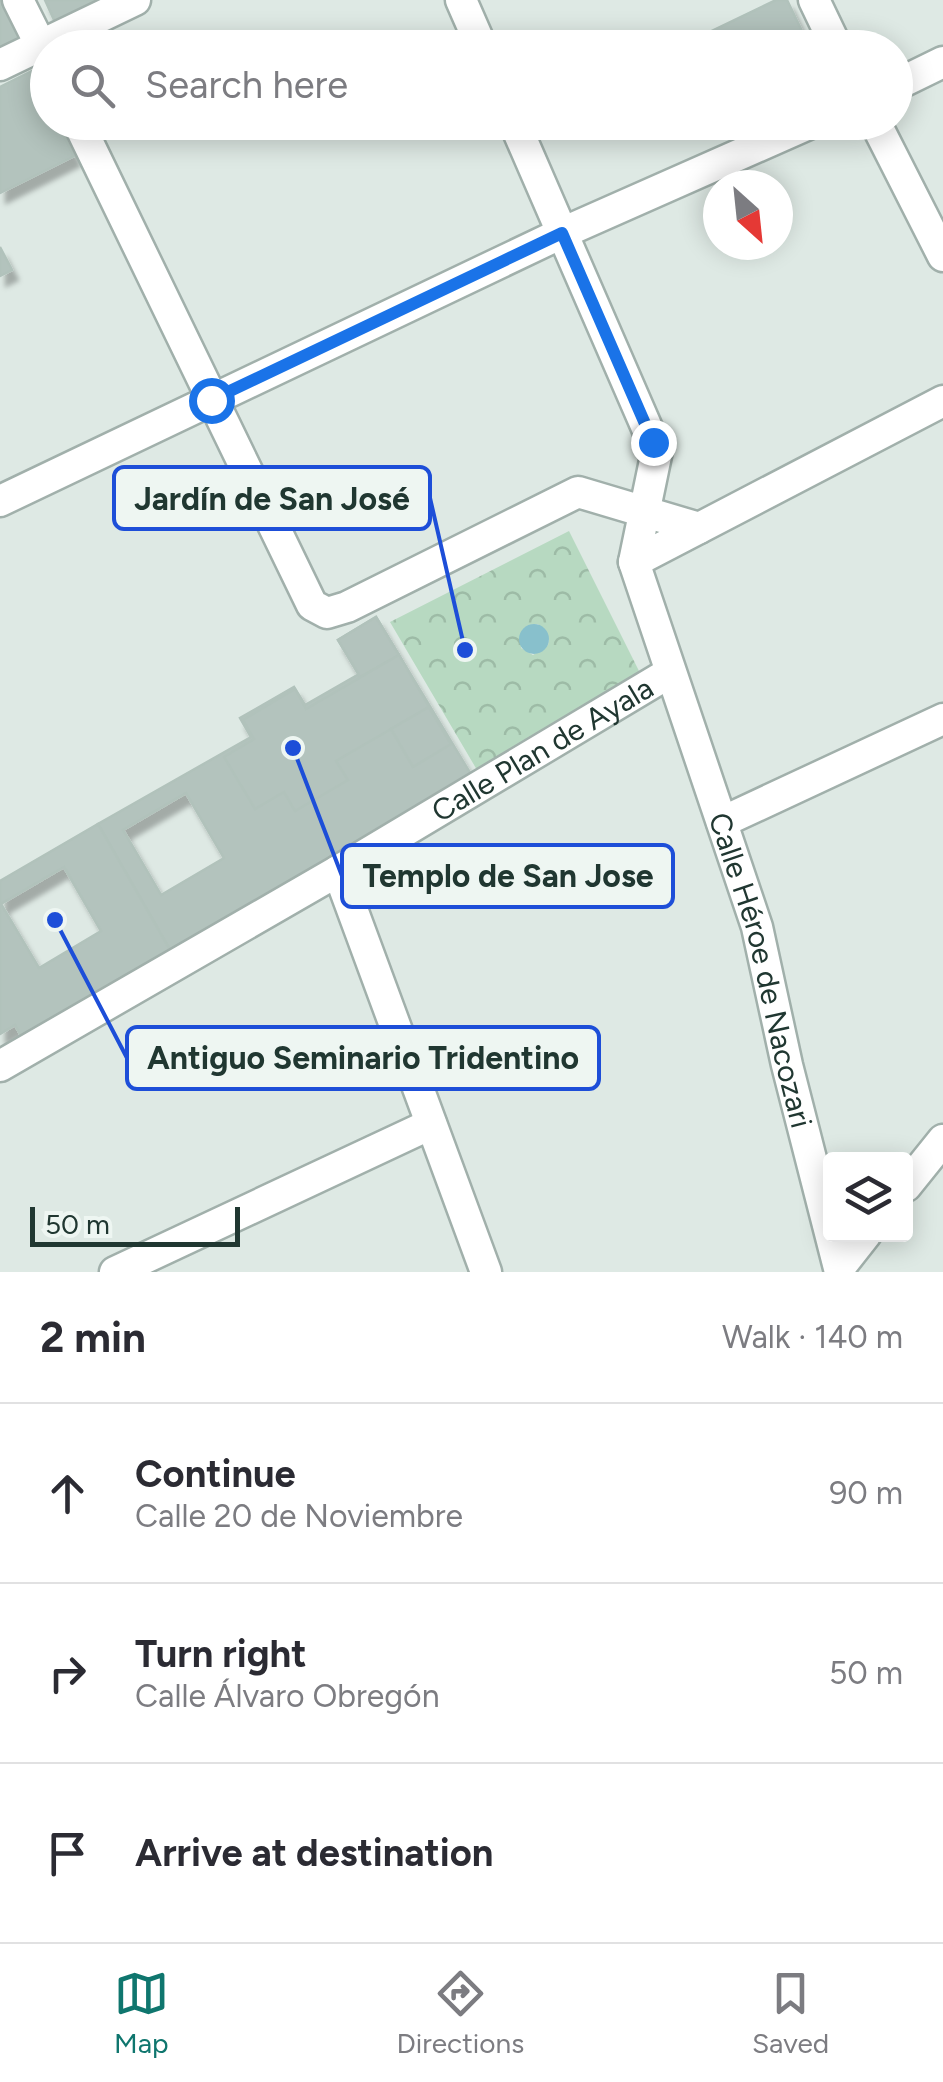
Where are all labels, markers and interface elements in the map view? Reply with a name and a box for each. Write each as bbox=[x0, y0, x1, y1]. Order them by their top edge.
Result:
search box bbox=[30, 30, 913, 140]
icon: search bbox=[65, 58, 120, 113]
text: Search here bbox=[145, 62, 348, 108]
north arrow bbox=[703, 170, 793, 260]
route start bbox=[189, 378, 235, 424]
route end bbox=[631, 420, 677, 466]
callout: Jardín de San José bbox=[114, 467, 430, 529]
text: Jardín de San José bbox=[134, 480, 410, 518]
street label: Calle Plan de Ayala bbox=[425, 669, 659, 829]
street label: Calle Héroe de Nacozari bbox=[701, 808, 821, 1132]
callout: Templo de San Jose bbox=[342, 845, 673, 907]
text: Templo de San Jose bbox=[362, 857, 654, 895]
callout: Antiguo Seminario Tridentino bbox=[127, 1027, 599, 1089]
text: Antiguo Seminario Tridentino bbox=[147, 1039, 579, 1077]
map controls bbox=[823, 1152, 913, 1242]
button: layers bbox=[823, 1152, 913, 1242]
scale bar bbox=[30, 1202, 240, 1246]
text: 50 m bbox=[45, 1207, 110, 1241]
text: 2 min bbox=[40, 1312, 146, 1363]
text: Walk · 140 m bbox=[722, 1318, 903, 1356]
text: Continue bbox=[135, 1451, 296, 1497]
icon: ahead bbox=[40, 1466, 95, 1521]
text: 90 m bbox=[829, 1474, 903, 1512]
text: Calle 20 de Noviembre bbox=[135, 1497, 463, 1535]
text: Turn right bbox=[135, 1631, 307, 1677]
icon: right bbox=[40, 1646, 95, 1701]
text: 50 m bbox=[829, 1654, 903, 1692]
text: Calle Álvaro Obregón bbox=[135, 1677, 440, 1715]
icon: arrive bbox=[40, 1826, 95, 1881]
text: Arrive at destination bbox=[135, 1830, 493, 1876]
tab: Map bbox=[114, 1966, 169, 2060]
tab: Directions bbox=[397, 1966, 524, 2060]
tab: Saved bbox=[752, 1966, 829, 2060]

